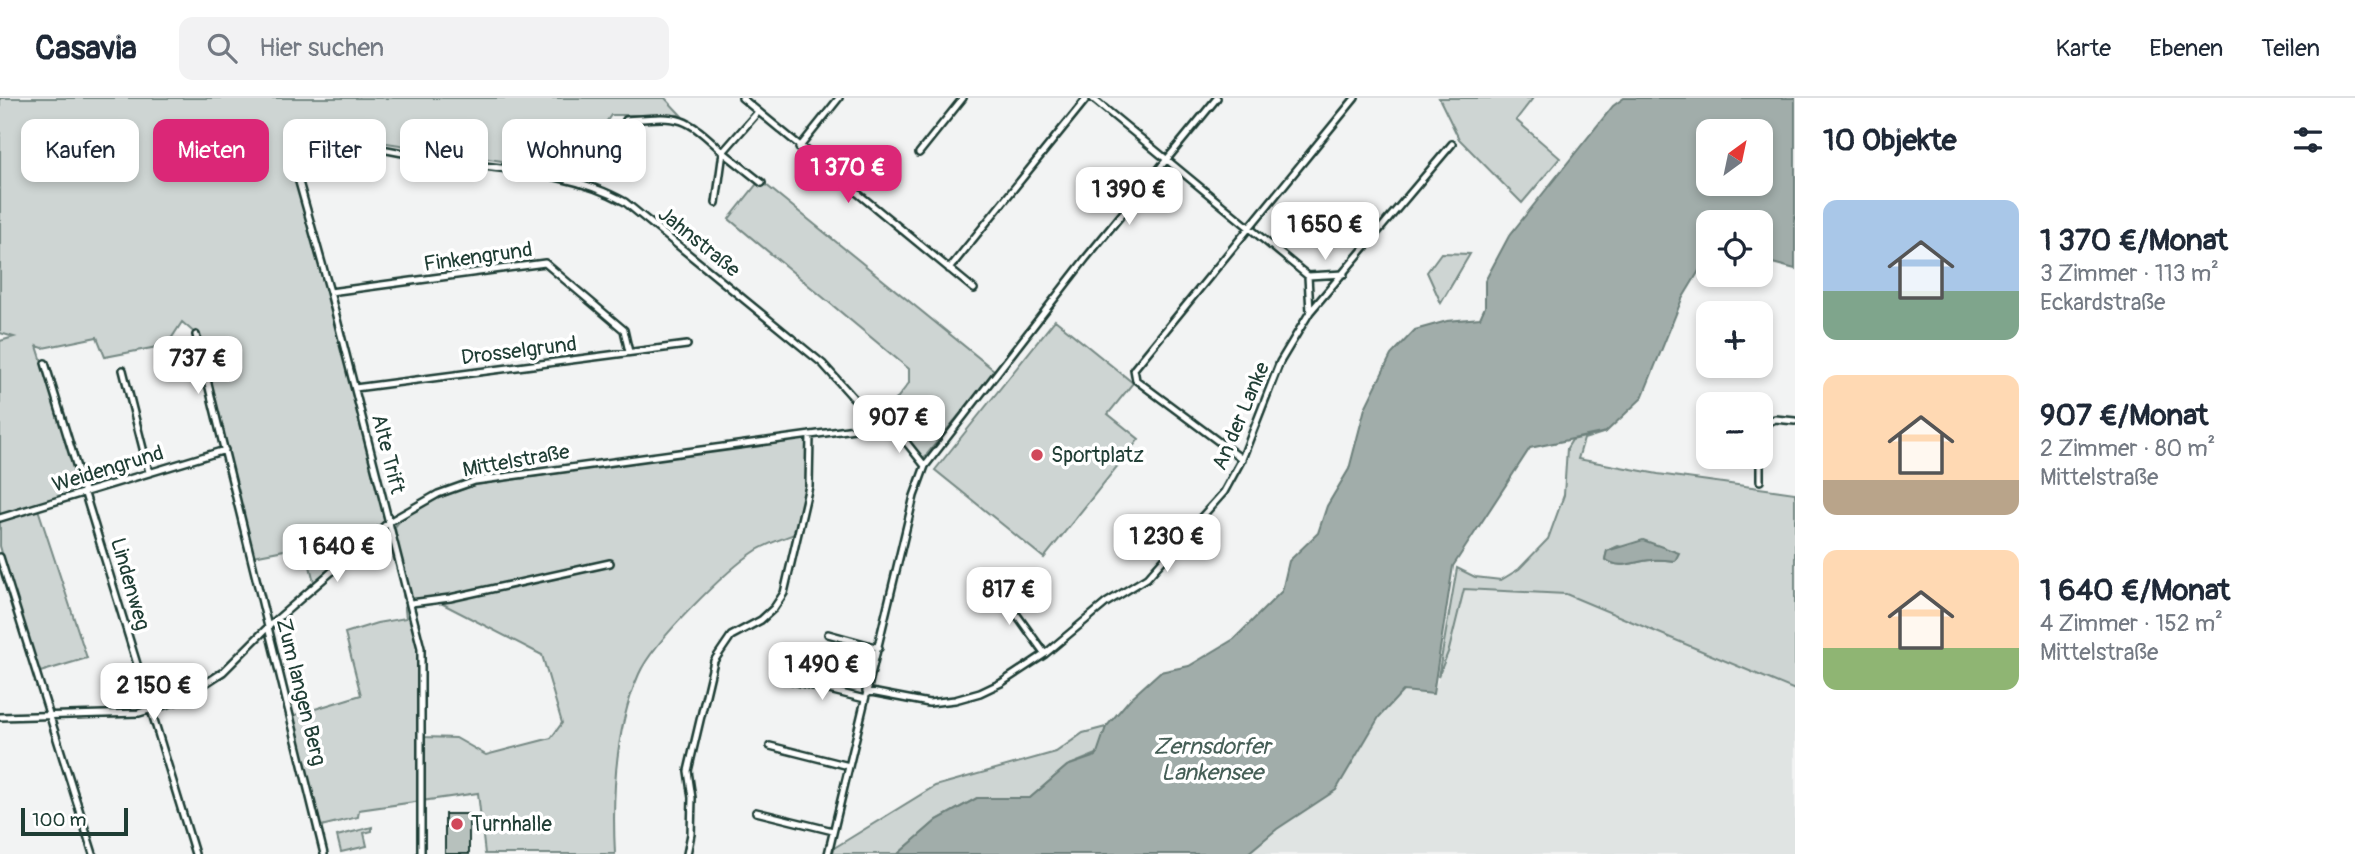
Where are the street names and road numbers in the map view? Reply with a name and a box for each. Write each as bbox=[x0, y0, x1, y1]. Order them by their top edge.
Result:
street label: Jahnstraße bbox=[652, 201, 746, 284]
street label: Finkengrund bbox=[422, 236, 534, 278]
street label: Drosselgrund bbox=[460, 331, 578, 371]
street label: An der Lanke bbox=[1206, 357, 1276, 474]
street label: Alte Trift bbox=[365, 411, 411, 497]
street label: Mittelstraße bbox=[460, 438, 572, 484]
street label: Weidengrund bbox=[49, 439, 167, 499]
street label: Lindenweg bbox=[104, 535, 156, 633]
street label: Zum langen Berg bbox=[270, 616, 332, 768]

